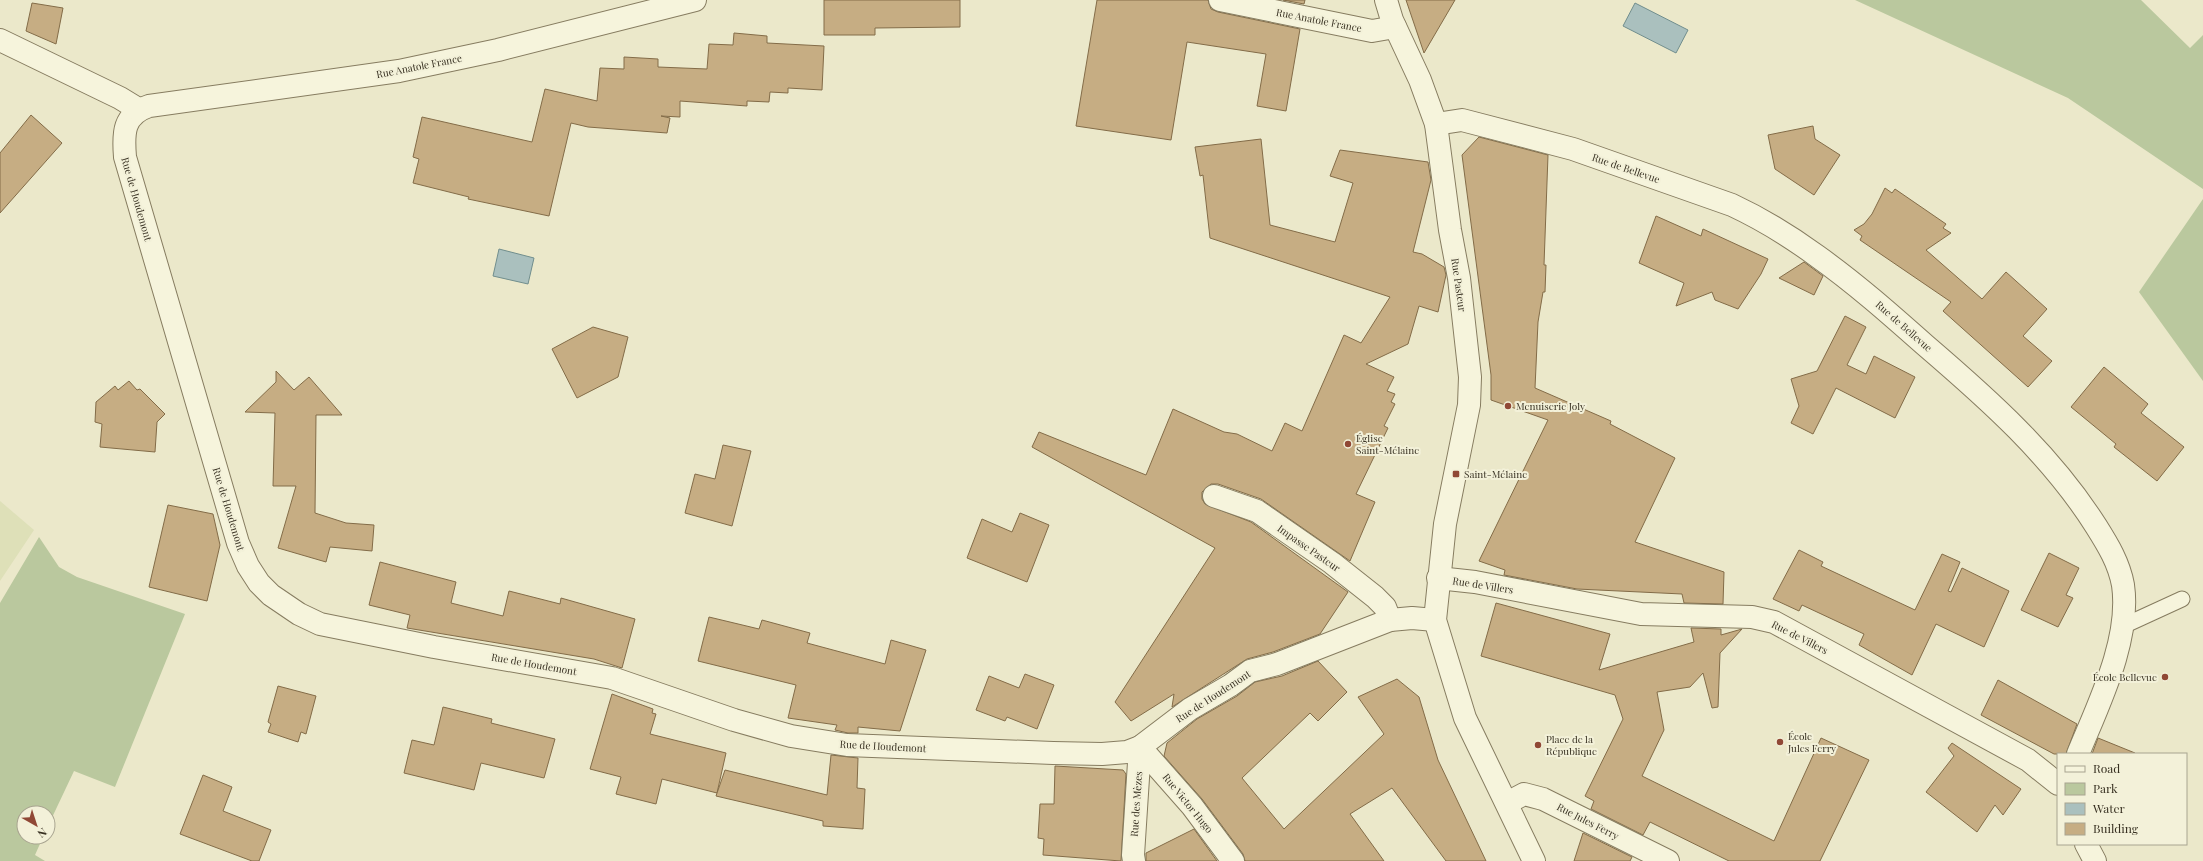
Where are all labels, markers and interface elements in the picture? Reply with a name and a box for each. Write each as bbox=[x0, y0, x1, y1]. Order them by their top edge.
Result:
street label: Rue Anatole France bbox=[1275, 5, 1363, 35]
street label: Rue Anatole France bbox=[375, 51, 463, 81]
street label: Rue de Bellevue bbox=[1590, 150, 1662, 186]
street label: Rue de Houdemont bbox=[118, 155, 156, 243]
street label: Rue Pasteur bbox=[1448, 257, 1470, 313]
street label: Rue de Bellevue bbox=[1873, 297, 1935, 355]
place label: Menuiserie Joly bbox=[1516, 399, 1585, 413]
marker: Menuiserie Joly bbox=[1503, 401, 1513, 411]
place label: Église Saint-Mélaine bbox=[1356, 431, 1419, 457]
marker: Église Saint-Mélaine bbox=[1343, 439, 1353, 449]
street label: Rue de Houdemont bbox=[210, 466, 248, 553]
place label: Saint-Mélaine bbox=[1464, 467, 1527, 481]
marker: Saint-Mélaine bbox=[1451, 469, 1461, 479]
street label: Impasse Pasteur bbox=[1275, 521, 1344, 575]
street label: Rue de Villers bbox=[1452, 573, 1514, 597]
street label: Rue de Villers bbox=[1769, 617, 1831, 657]
street label: Rue de Houdemont bbox=[490, 650, 578, 678]
street label: Rue de Houdemont bbox=[1173, 666, 1254, 725]
place label: École Bellevue bbox=[2093, 670, 2157, 684]
marker: École Bellevue bbox=[2160, 672, 2170, 682]
place label: École Jules Ferry bbox=[1787, 729, 1836, 755]
place label: Place de la République bbox=[1546, 732, 1597, 758]
street label: Rue de Houdemont bbox=[839, 737, 927, 755]
marker: École Jules Ferry bbox=[1775, 737, 1785, 747]
marker: Place de la République bbox=[1533, 740, 1543, 750]
legend bbox=[2057, 753, 2187, 845]
text: Road bbox=[2093, 760, 2120, 776]
street label: Rue Victor Hugo bbox=[1160, 770, 1217, 836]
street label: Rue des Mèzes bbox=[1127, 771, 1145, 837]
text: Park bbox=[2093, 780, 2118, 796]
street label: Rue Jules Ferry bbox=[1555, 799, 1621, 843]
text: Water bbox=[2092, 800, 2126, 816]
north arrow bbox=[16, 805, 56, 845]
text: Building bbox=[2093, 820, 2139, 836]
text: N bbox=[35, 825, 50, 842]

